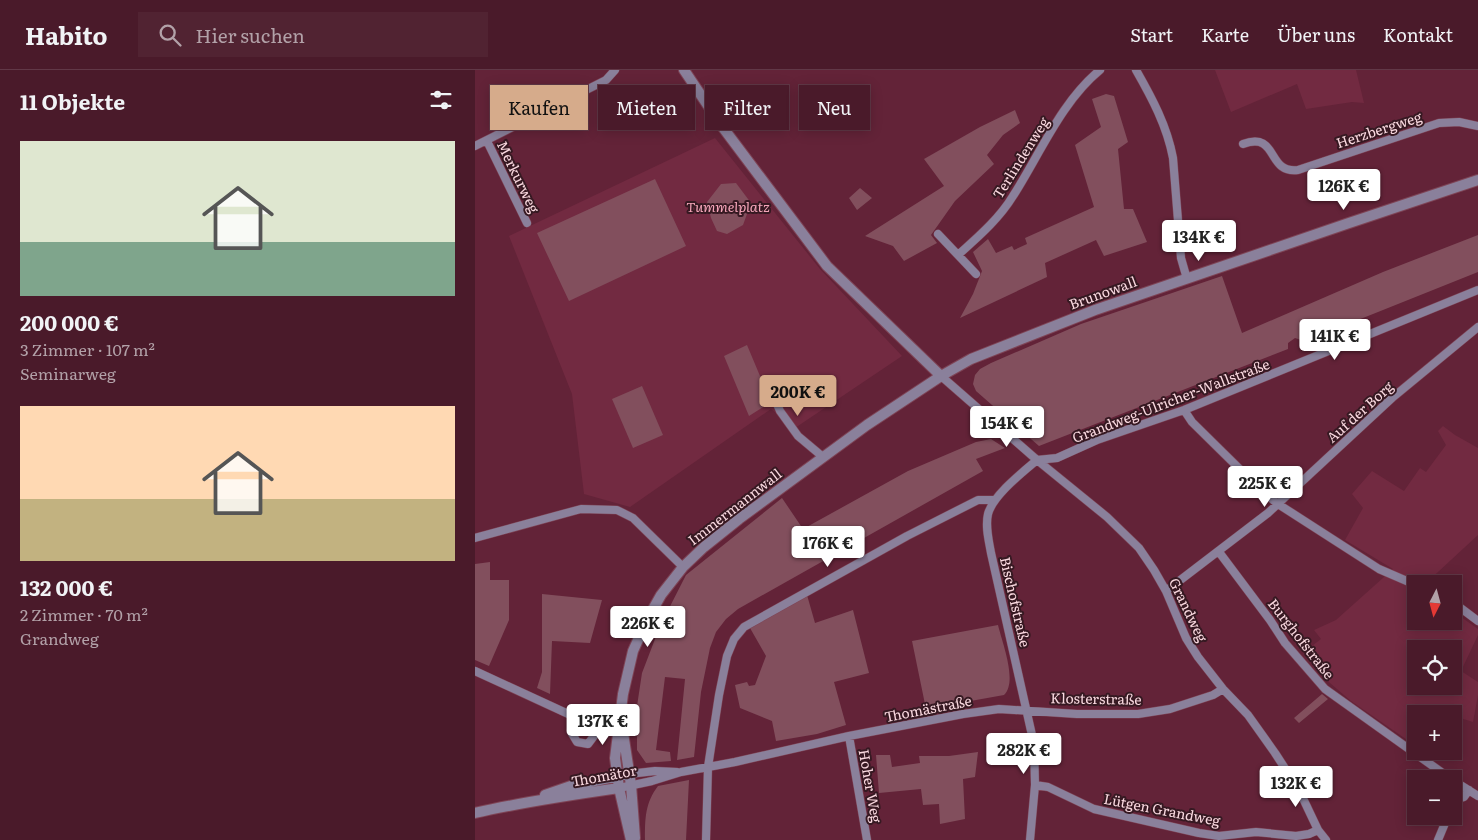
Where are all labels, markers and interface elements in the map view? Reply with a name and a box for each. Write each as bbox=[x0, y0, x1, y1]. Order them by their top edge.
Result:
search box bbox=[138, 12, 488, 57]
text: Habito bbox=[25, 17, 108, 52]
icon: search bbox=[156, 21, 184, 49]
text: Hier suchen bbox=[196, 21, 305, 49]
text: Start bbox=[1130, 21, 1173, 48]
text: Karte bbox=[1201, 21, 1249, 48]
text: Über uns bbox=[1277, 21, 1355, 48]
text: Kontakt bbox=[1383, 21, 1453, 48]
text: 11 Objekte bbox=[20, 85, 125, 116]
chip: Kaufen bbox=[490, 85, 588, 130]
chip: Mieten bbox=[598, 85, 695, 130]
chip: Filter bbox=[705, 85, 789, 130]
chip: Neu bbox=[799, 85, 870, 130]
icon: filters bbox=[427, 86, 455, 114]
street label: Herzbergweg bbox=[1333, 106, 1424, 152]
street label: Terlindenweg bbox=[987, 113, 1053, 202]
street label: Merkurweg bbox=[493, 137, 545, 216]
pin: 126K € bbox=[1303, 168, 1385, 211]
icon: home bbox=[193, 173, 283, 263]
text: 126K € bbox=[1318, 173, 1370, 197]
park label: Tummelplatz bbox=[686, 196, 770, 216]
pin: 134K € bbox=[1158, 220, 1240, 262]
text: 134K € bbox=[1173, 224, 1225, 248]
street label: Brunowall bbox=[1066, 270, 1140, 314]
text: 200 000 € bbox=[20, 306, 119, 337]
pin: 141K € bbox=[1294, 318, 1376, 361]
text: 141K € bbox=[1310, 323, 1360, 347]
text: 3 Zimmer · 107 m² bbox=[20, 337, 155, 361]
street label: Grandweg-Ulricher-Wallstraße bbox=[1069, 353, 1272, 447]
text: Seminarweg bbox=[20, 361, 116, 385]
pin: 200K € bbox=[757, 374, 839, 417]
street label: Auf der Borg bbox=[1322, 376, 1397, 447]
text: 200K € bbox=[770, 379, 826, 403]
pin: 154K € bbox=[966, 406, 1048, 448]
text: 154K € bbox=[981, 410, 1033, 434]
icon: home bbox=[193, 438, 283, 528]
street label: Immermannwall bbox=[683, 463, 786, 549]
pin: 225K € bbox=[1224, 466, 1306, 508]
text: 225K € bbox=[1239, 470, 1291, 494]
pin: 176K € bbox=[787, 526, 869, 568]
text: 176K € bbox=[803, 530, 853, 554]
street label: Bischofstraße bbox=[996, 555, 1036, 649]
text: 132 000 € bbox=[20, 571, 113, 602]
street label: Grandweg bbox=[1165, 574, 1213, 645]
north arrow bbox=[1407, 575, 1463, 630]
map controls bbox=[1407, 575, 1462, 825]
street label: Burghofstraße bbox=[1264, 594, 1340, 683]
text: 2 Zimmer · 70 m² bbox=[20, 602, 148, 626]
pin: 226K € bbox=[607, 606, 689, 648]
text: 226K € bbox=[621, 610, 675, 634]
text: Grandweg bbox=[20, 626, 99, 650]
button: locate bbox=[1407, 640, 1462, 695]
street label: Klosterstraße bbox=[1050, 687, 1142, 709]
street label: Thomästraße bbox=[882, 690, 973, 726]
pin: 137K € bbox=[562, 704, 644, 746]
button: + bbox=[1407, 705, 1462, 760]
text: 137K € bbox=[578, 708, 628, 732]
pin: 282K € bbox=[983, 732, 1065, 775]
text: 282K € bbox=[997, 737, 1051, 761]
street label: Hoher Weg bbox=[855, 747, 887, 824]
street label: Thomätor bbox=[569, 759, 639, 791]
pin: 132K € bbox=[1255, 766, 1337, 808]
text: 132K € bbox=[1271, 770, 1321, 794]
button: − bbox=[1407, 770, 1462, 825]
street label: Lütgen Grandweg bbox=[1102, 788, 1222, 830]

